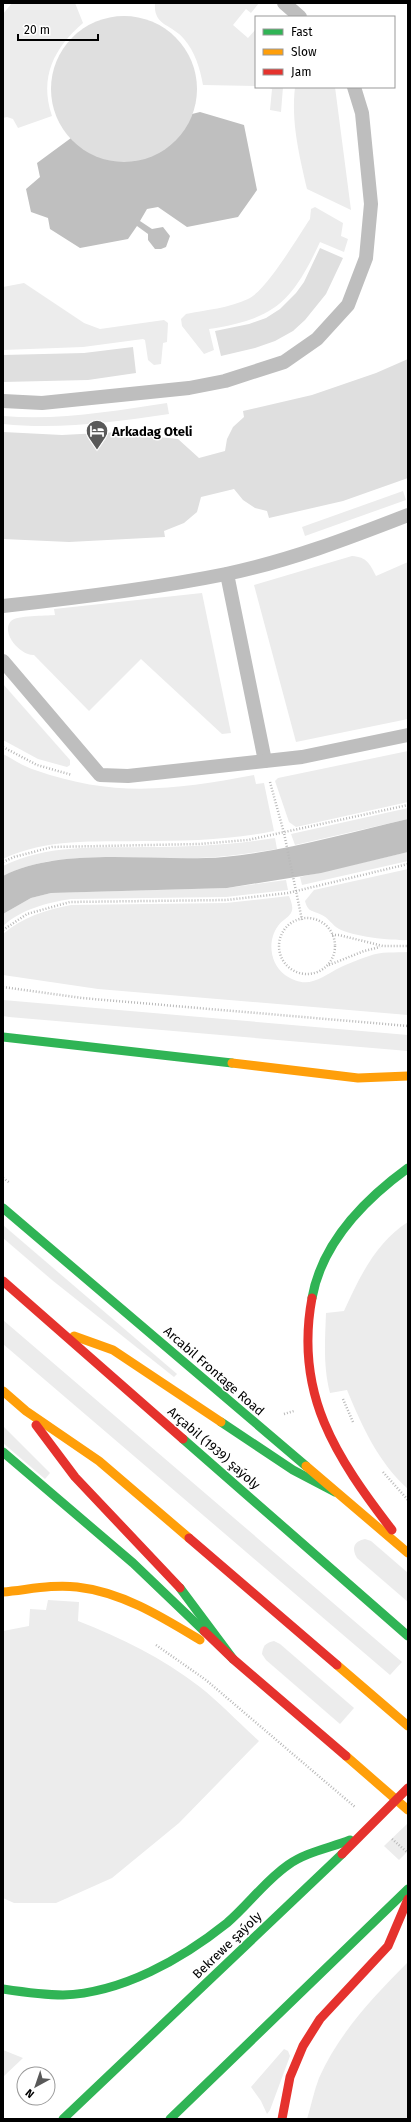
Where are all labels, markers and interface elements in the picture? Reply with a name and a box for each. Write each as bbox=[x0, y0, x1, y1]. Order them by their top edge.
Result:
scale bar bbox=[18, 16, 98, 42]
legend bbox=[255, 16, 395, 88]
text: 20 m bbox=[24, 23, 50, 37]
text: Fast bbox=[291, 25, 313, 39]
text: Slow bbox=[291, 45, 317, 59]
text: Jam bbox=[291, 65, 311, 79]
hotel icon: Arkadag Oteli bbox=[84, 418, 110, 451]
place label: Arkadag Oteli bbox=[111, 424, 193, 439]
street label: Arcabil Frontage Road bbox=[161, 1323, 267, 1419]
street label: Arçabil (1939) şaýoly bbox=[165, 1404, 264, 1493]
street label: Bekrewe şaýoly bbox=[189, 1908, 265, 1982]
north arrow bbox=[16, 2066, 56, 2106]
text: N bbox=[23, 2086, 37, 2101]

